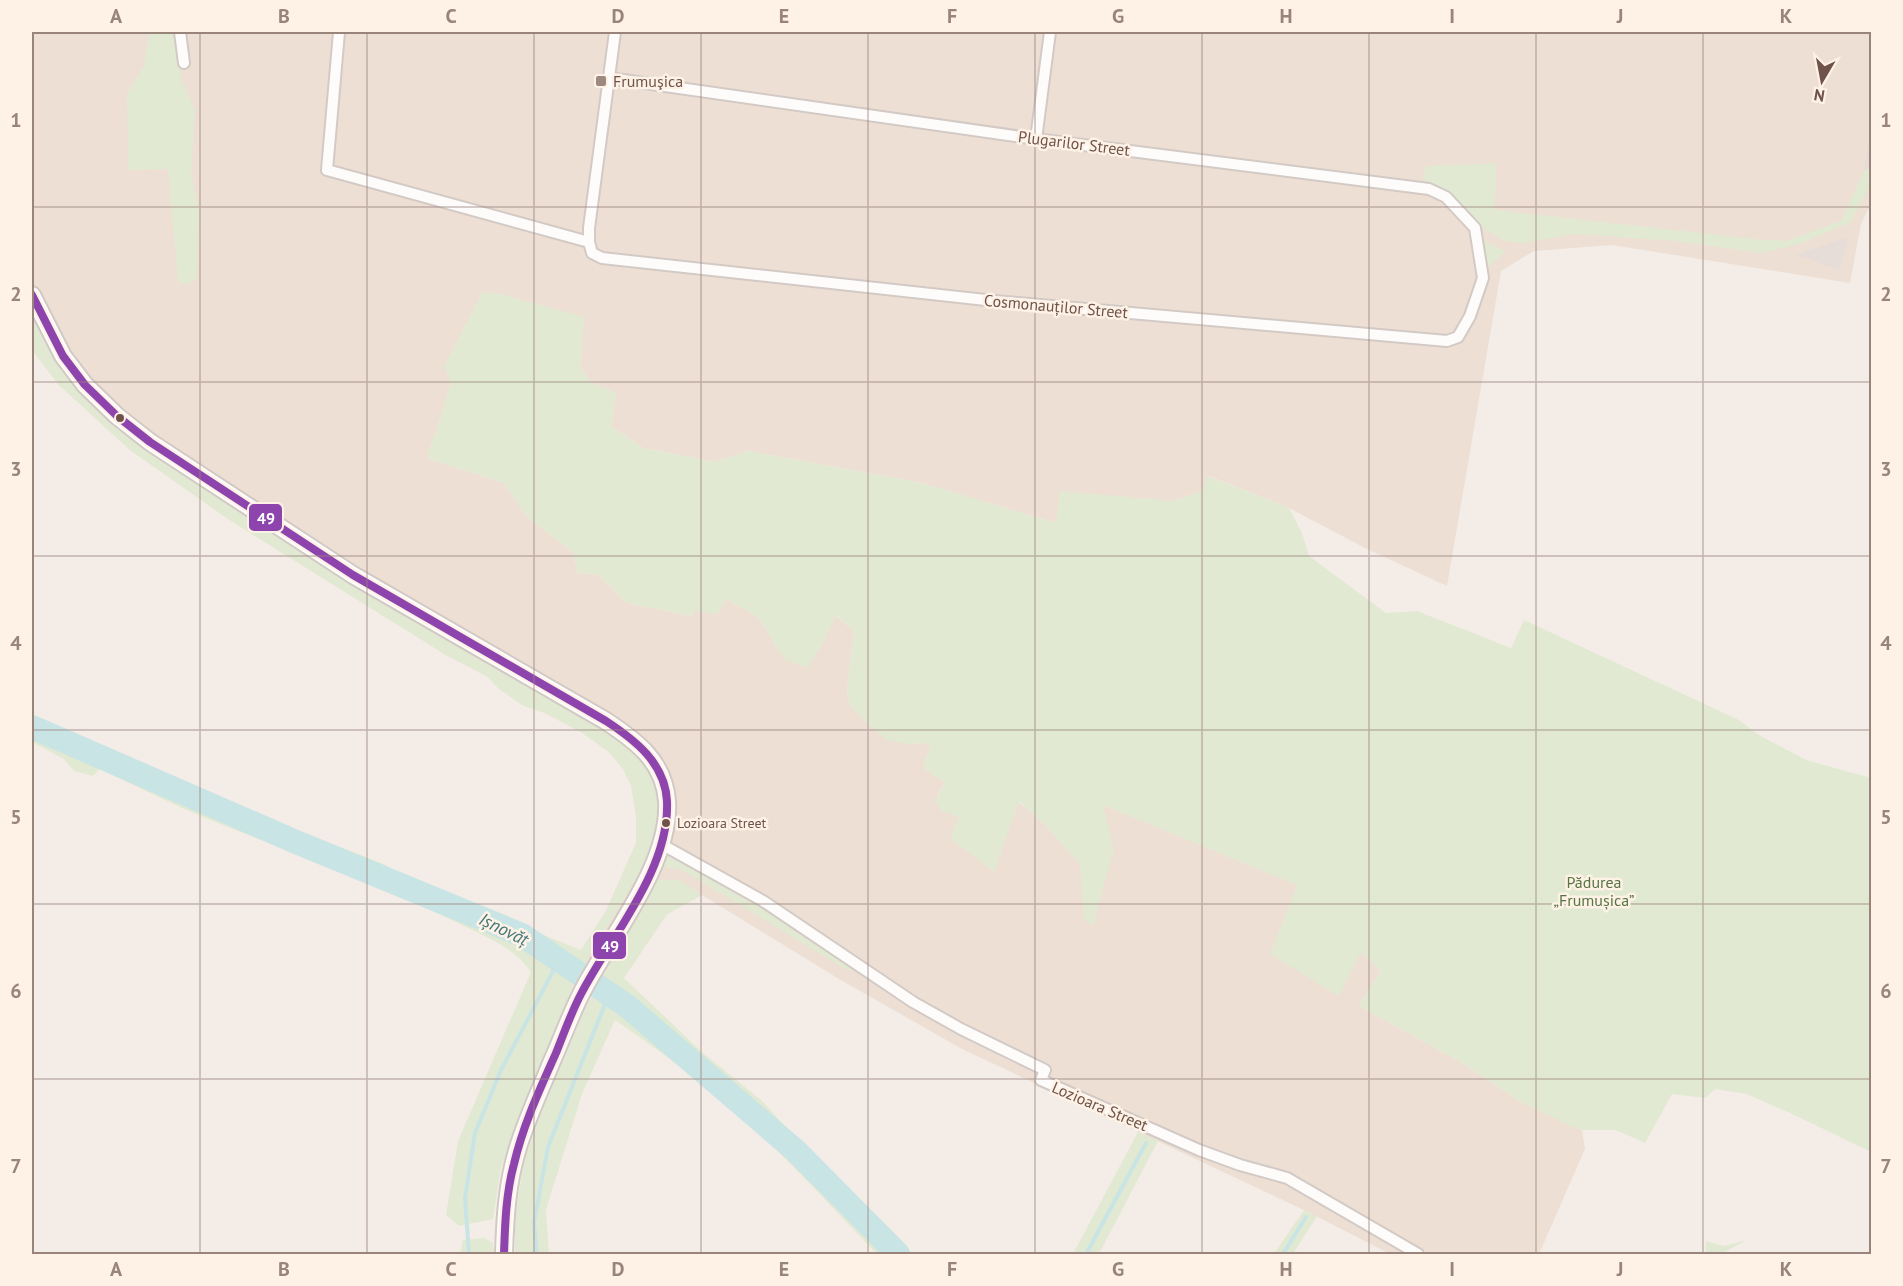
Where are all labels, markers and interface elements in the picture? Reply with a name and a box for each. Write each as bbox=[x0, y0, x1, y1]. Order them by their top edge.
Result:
text: A bbox=[110, 3, 123, 29]
text: B bbox=[278, 3, 290, 29]
text: C bbox=[445, 3, 457, 29]
text: D bbox=[612, 3, 625, 29]
text: E bbox=[779, 3, 789, 29]
text: F bbox=[947, 3, 957, 29]
text: G bbox=[1112, 3, 1124, 29]
text: H bbox=[1279, 3, 1293, 29]
text: I bbox=[1449, 3, 1455, 29]
text: J bbox=[1616, 3, 1623, 29]
text: K bbox=[1780, 3, 1793, 29]
north arrow bbox=[1792, 51, 1852, 111]
place label: Frumuşica bbox=[613, 71, 683, 91]
marker: Frumuşica bbox=[594, 74, 608, 88]
text: N bbox=[1812, 85, 1826, 107]
text: 1 bbox=[10, 107, 22, 133]
text: 1 bbox=[1880, 107, 1892, 133]
street label: Plugarilor Street bbox=[1017, 126, 1132, 160]
text: 2 bbox=[10, 281, 22, 307]
text: 2 bbox=[1880, 281, 1892, 307]
street label: Cosmonauților Street bbox=[983, 290, 1129, 322]
unlabelled marker bbox=[114, 412, 126, 424]
text: 3 bbox=[10, 456, 22, 482]
text: 3 bbox=[1880, 456, 1892, 482]
line badge: 49 bbox=[248, 503, 283, 532]
text: 49 bbox=[257, 508, 275, 528]
text: 4 bbox=[10, 630, 22, 656]
text: 4 bbox=[1880, 630, 1892, 656]
text: 5 bbox=[10, 804, 22, 830]
text: 5 bbox=[1880, 804, 1892, 830]
place label: Lozioara Street bbox=[677, 814, 767, 832]
marker: Lozioara Street bbox=[660, 817, 672, 829]
park label: Pădurea „Frumușica” bbox=[1554, 872, 1634, 910]
water label: Ișnovăț bbox=[475, 907, 534, 951]
line badge: 49 bbox=[592, 931, 627, 960]
text: 49 bbox=[601, 936, 619, 956]
text: 6 bbox=[10, 978, 22, 1004]
text: 6 bbox=[1880, 978, 1892, 1004]
street label: Lozioara Street bbox=[1049, 1077, 1151, 1135]
text: 7 bbox=[10, 1153, 22, 1179]
text: 7 bbox=[1880, 1153, 1892, 1179]
text: A bbox=[110, 1256, 123, 1282]
text: B bbox=[278, 1256, 290, 1282]
text: C bbox=[445, 1256, 457, 1282]
text: D bbox=[612, 1256, 625, 1282]
text: E bbox=[779, 1256, 789, 1282]
text: F bbox=[947, 1256, 957, 1282]
text: G bbox=[1112, 1256, 1124, 1282]
text: H bbox=[1279, 1256, 1293, 1282]
text: I bbox=[1449, 1256, 1455, 1282]
text: J bbox=[1616, 1256, 1623, 1282]
text: K bbox=[1780, 1256, 1793, 1282]

